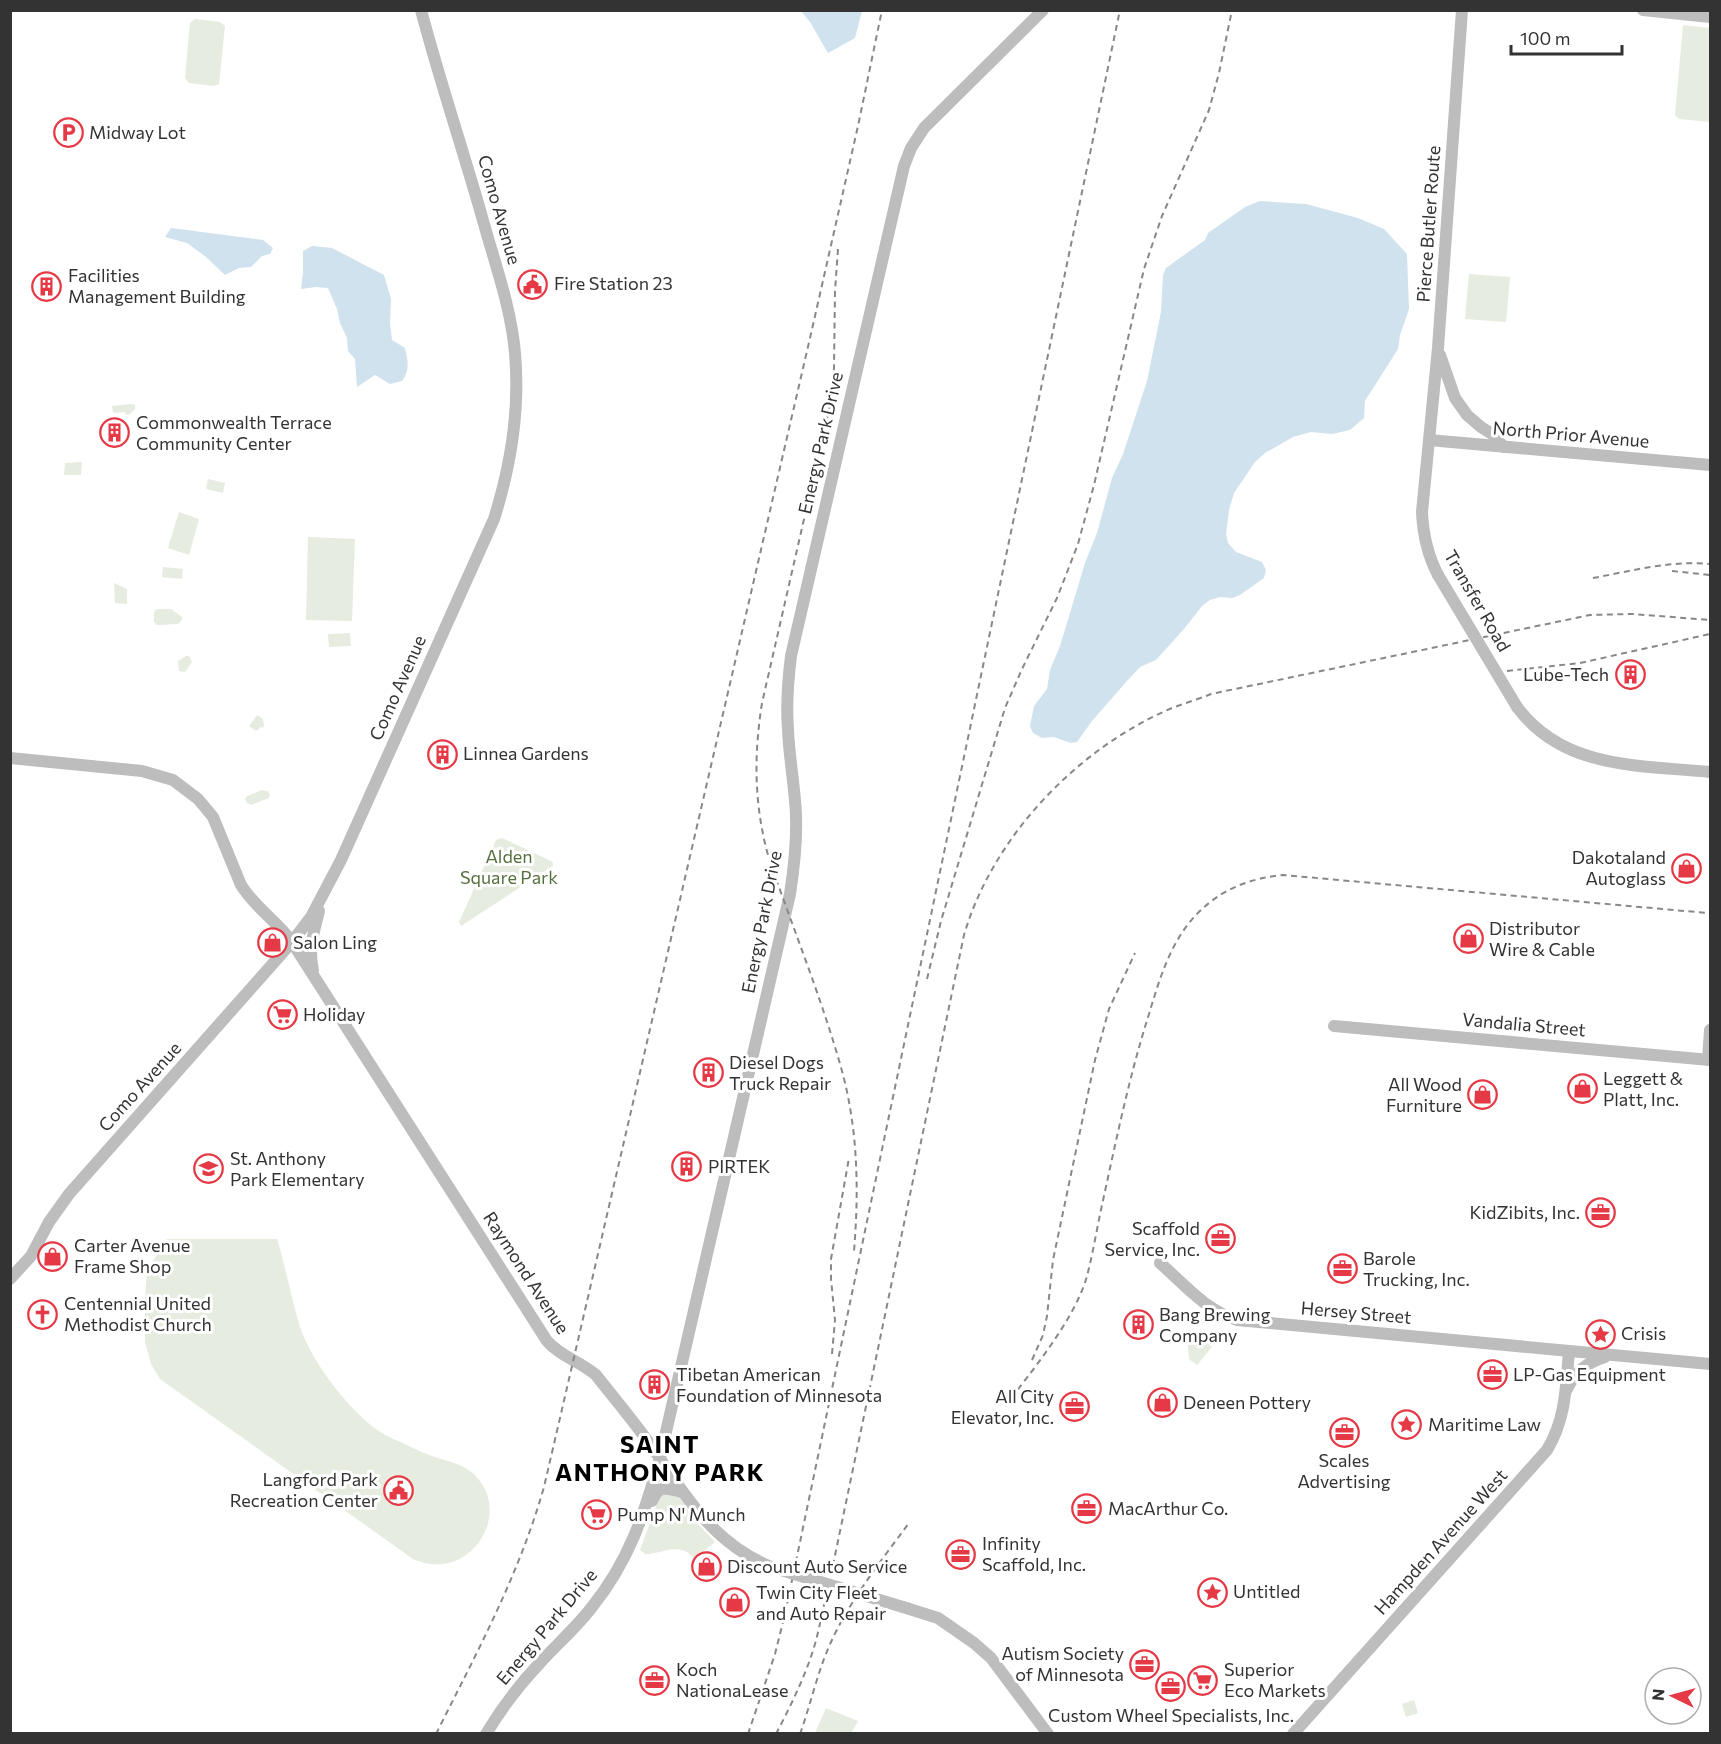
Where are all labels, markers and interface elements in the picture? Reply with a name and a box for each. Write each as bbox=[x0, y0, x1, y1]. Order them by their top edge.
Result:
scale bar bbox=[1511, 18, 1622, 56]
text: 100 m bbox=[1520, 27, 1570, 49]
parking icon: Midway Lot bbox=[52, 117, 84, 149]
place label: Midway Lot bbox=[89, 121, 186, 143]
street label: Pierce Butler Route bbox=[1412, 145, 1444, 303]
street label: Como Avenue bbox=[474, 152, 526, 267]
place label: Facilities Management Building bbox=[68, 264, 246, 307]
public building icon: Fire Station 23 bbox=[517, 268, 549, 300]
building icon: Facilities Management Building bbox=[31, 270, 63, 302]
place label: Fire Station 23 bbox=[554, 272, 673, 294]
street label: Energy Park Drive bbox=[793, 370, 847, 516]
place label: Commonwealth Terrace Community Center bbox=[136, 411, 332, 454]
street label: North Prior Avenue bbox=[1492, 416, 1650, 452]
building icon: Commonwealth Terrace Community Center bbox=[99, 417, 131, 449]
street label: Transfer Road bbox=[1440, 546, 1516, 655]
street label: Como Avenue bbox=[364, 632, 430, 744]
building icon: Lube-Tech bbox=[1614, 659, 1646, 691]
place label: Lube-Tech bbox=[1523, 663, 1609, 685]
building icon: Linnea Gardens bbox=[426, 738, 458, 770]
place label: Linnea Gardens bbox=[463, 742, 589, 764]
park label: Alden Square Park bbox=[460, 845, 558, 888]
place label: Dakotaland Autoglass bbox=[1572, 846, 1666, 889]
street label: Energy Park Drive bbox=[736, 849, 786, 995]
shop icon: Dakotaland Autoglass bbox=[1671, 852, 1703, 884]
place label: Distributor Wire & Cable bbox=[1489, 917, 1595, 960]
shop icon: Distributor Wire & Cable bbox=[1452, 923, 1484, 955]
shop icon: Salon Ling bbox=[256, 927, 288, 959]
place label: Salon Ling bbox=[293, 931, 377, 953]
supermarket icon: Holiday bbox=[266, 999, 298, 1031]
place label: Holiday bbox=[303, 1003, 365, 1025]
street label: Vandalia Street bbox=[1461, 1008, 1587, 1040]
street label: Como Avenue bbox=[93, 1037, 185, 1136]
place label: Diesel Dogs Truck Repair bbox=[729, 1051, 831, 1094]
building icon: Diesel Dogs Truck Repair bbox=[692, 1057, 724, 1089]
place label: Leggett & Platt, Inc. bbox=[1603, 1067, 1683, 1110]
place label: All Wood Furniture bbox=[1386, 1073, 1462, 1116]
shop icon: Leggett & Platt, Inc. bbox=[1566, 1073, 1598, 1105]
shop icon: All Wood Furniture bbox=[1467, 1079, 1499, 1111]
place label: St. Anthony Park Elementary bbox=[230, 1147, 365, 1190]
building icon: PIRTEK bbox=[671, 1151, 703, 1183]
school or university icon: St. Anthony Park Elementary bbox=[193, 1153, 225, 1185]
place label: PIRTEK bbox=[708, 1155, 770, 1177]
office icon: KidZibits, Inc. bbox=[1585, 1197, 1617, 1229]
place label: KidZibits, Inc. bbox=[1469, 1201, 1580, 1223]
street label: Raymond Avenue bbox=[479, 1207, 575, 1338]
place label: Scaffold Service, Inc. bbox=[1105, 1217, 1200, 1260]
office icon: Scaffold Service, Inc. bbox=[1205, 1223, 1237, 1255]
place label: Carter Avenue Frame Shop bbox=[74, 1234, 190, 1277]
shop icon: Carter Avenue Frame Shop bbox=[37, 1240, 69, 1272]
place label: Barole Trucking, Inc. bbox=[1363, 1247, 1470, 1290]
office icon: Barole Trucking, Inc. bbox=[1326, 1253, 1358, 1285]
place label: Centennial United Methodist Church bbox=[64, 1292, 212, 1335]
street label: Hersey Street bbox=[1300, 1296, 1412, 1328]
church icon: Centennial United Methodist Church bbox=[27, 1298, 59, 1330]
place label: Bang Brewing Company bbox=[1159, 1303, 1271, 1346]
building icon: Bang Brewing Company bbox=[1122, 1309, 1154, 1341]
place icon: Crisis bbox=[1584, 1318, 1616, 1350]
place label: Crisis bbox=[1621, 1322, 1666, 1344]
office icon: LP-Gas Equipment bbox=[1476, 1359, 1508, 1391]
place label: Tibetan American Foundation of Minnesota bbox=[676, 1363, 882, 1406]
place label: LP-Gas Equipment bbox=[1513, 1363, 1666, 1385]
building icon: Tibetan American Foundation of Minnesota bbox=[639, 1369, 671, 1401]
place label: All City Elevator, Inc. bbox=[951, 1385, 1054, 1428]
shop icon: Deneen Pottery bbox=[1146, 1387, 1178, 1419]
office icon: All City Elevator, Inc. bbox=[1059, 1391, 1091, 1423]
place label: Deneen Pottery bbox=[1183, 1391, 1311, 1413]
place icon: Maritime Law bbox=[1391, 1409, 1423, 1441]
place label: Maritime Law bbox=[1428, 1413, 1541, 1435]
office icon: Scales Advertising bbox=[1328, 1416, 1360, 1448]
district label: SAINT ANTHONY PARK bbox=[555, 1429, 765, 1486]
place label: Scales Advertising bbox=[1298, 1449, 1391, 1492]
street label: Hampden Avenue West bbox=[1369, 1464, 1511, 1619]
place label: Langford Park Recreation Center bbox=[230, 1468, 378, 1511]
public building icon: Langford Park Recreation Center bbox=[383, 1474, 415, 1506]
office icon: MacArthur Co. bbox=[1071, 1493, 1103, 1525]
place label: MacArthur Co. bbox=[1108, 1497, 1228, 1519]
supermarket icon: Pump N' Munch bbox=[580, 1499, 612, 1531]
place label: Pump N' Munch bbox=[617, 1503, 746, 1525]
place label: Infinity Scaffold, Inc. bbox=[982, 1532, 1086, 1575]
office icon: Infinity Scaffold, Inc. bbox=[945, 1538, 977, 1570]
shop icon: Discount Auto Service bbox=[690, 1551, 722, 1583]
place label: Discount Auto Service bbox=[727, 1555, 907, 1577]
street label: Energy Park Drive bbox=[491, 1564, 601, 1689]
place icon: Untitled bbox=[1196, 1576, 1228, 1608]
place label: Untitled bbox=[1233, 1580, 1300, 1602]
place label: Twin City Fleet and Auto Repair bbox=[756, 1581, 886, 1624]
shop icon: Twin City Fleet and Auto Repair bbox=[719, 1587, 751, 1619]
place label: Autism Society of Minnesota bbox=[1001, 1642, 1124, 1685]
office icon: Autism Society of Minnesota bbox=[1129, 1648, 1161, 1680]
place label: Koch NationaLease bbox=[676, 1658, 788, 1701]
place label: Superior Eco Markets bbox=[1224, 1658, 1326, 1701]
office icon: Koch NationaLease bbox=[639, 1664, 671, 1696]
supermarket icon: Superior Eco Markets bbox=[1187, 1664, 1219, 1696]
north arrow bbox=[1643, 1666, 1703, 1726]
office icon: Custom Wheel Specialists, Inc. bbox=[1155, 1671, 1187, 1703]
text: N bbox=[1648, 1688, 1668, 1701]
place label: Custom Wheel Specialists, Inc. bbox=[1048, 1704, 1294, 1726]

